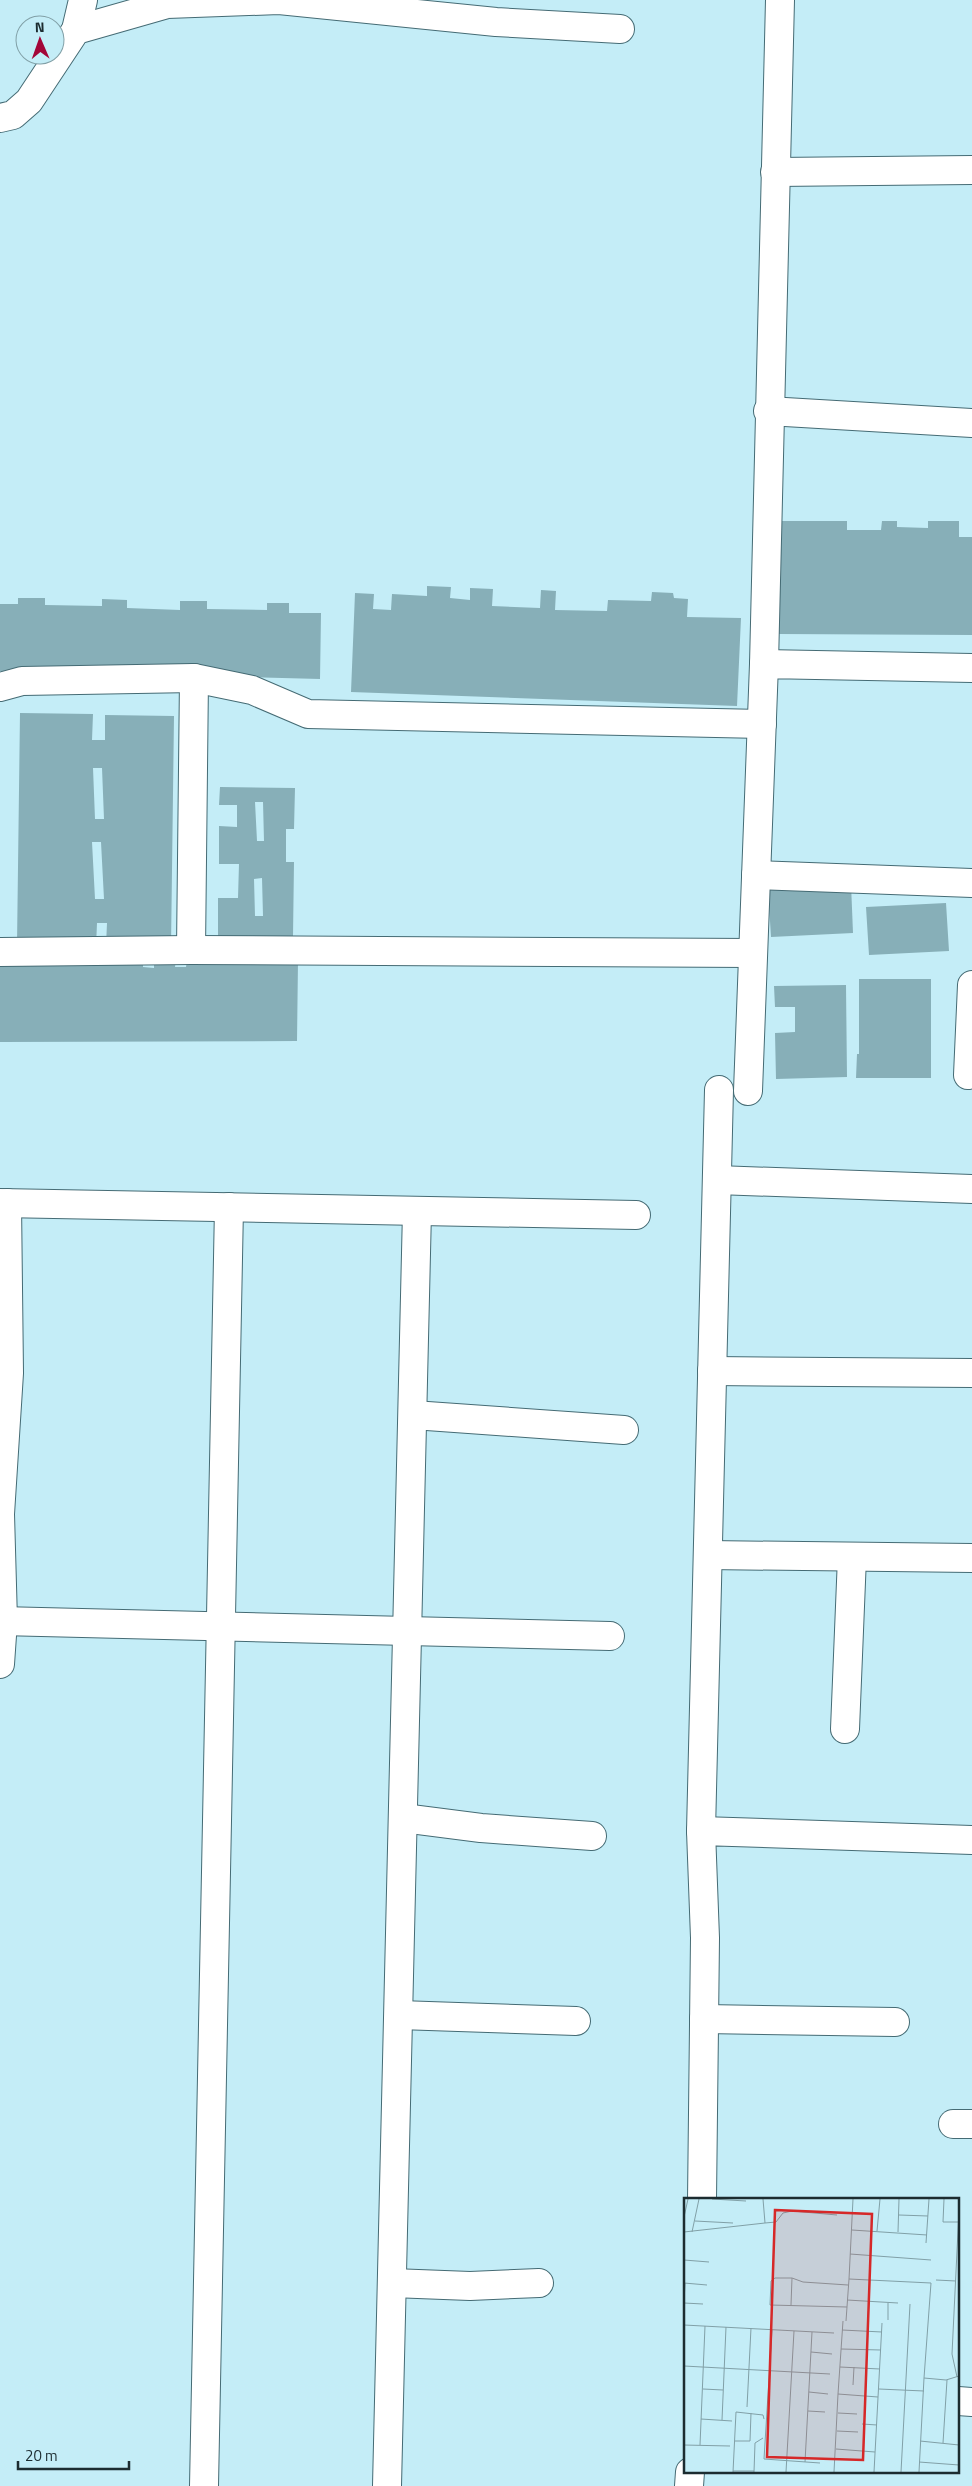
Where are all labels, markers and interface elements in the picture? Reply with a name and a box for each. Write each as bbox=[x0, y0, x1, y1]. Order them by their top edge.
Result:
north arrow bbox=[15, 15, 65, 65]
text: N bbox=[34, 16, 45, 37]
inset map bbox=[684, 2198, 960, 2474]
scale bar bbox=[18, 2438, 129, 2470]
text: 20 m bbox=[25, 2444, 58, 2467]

